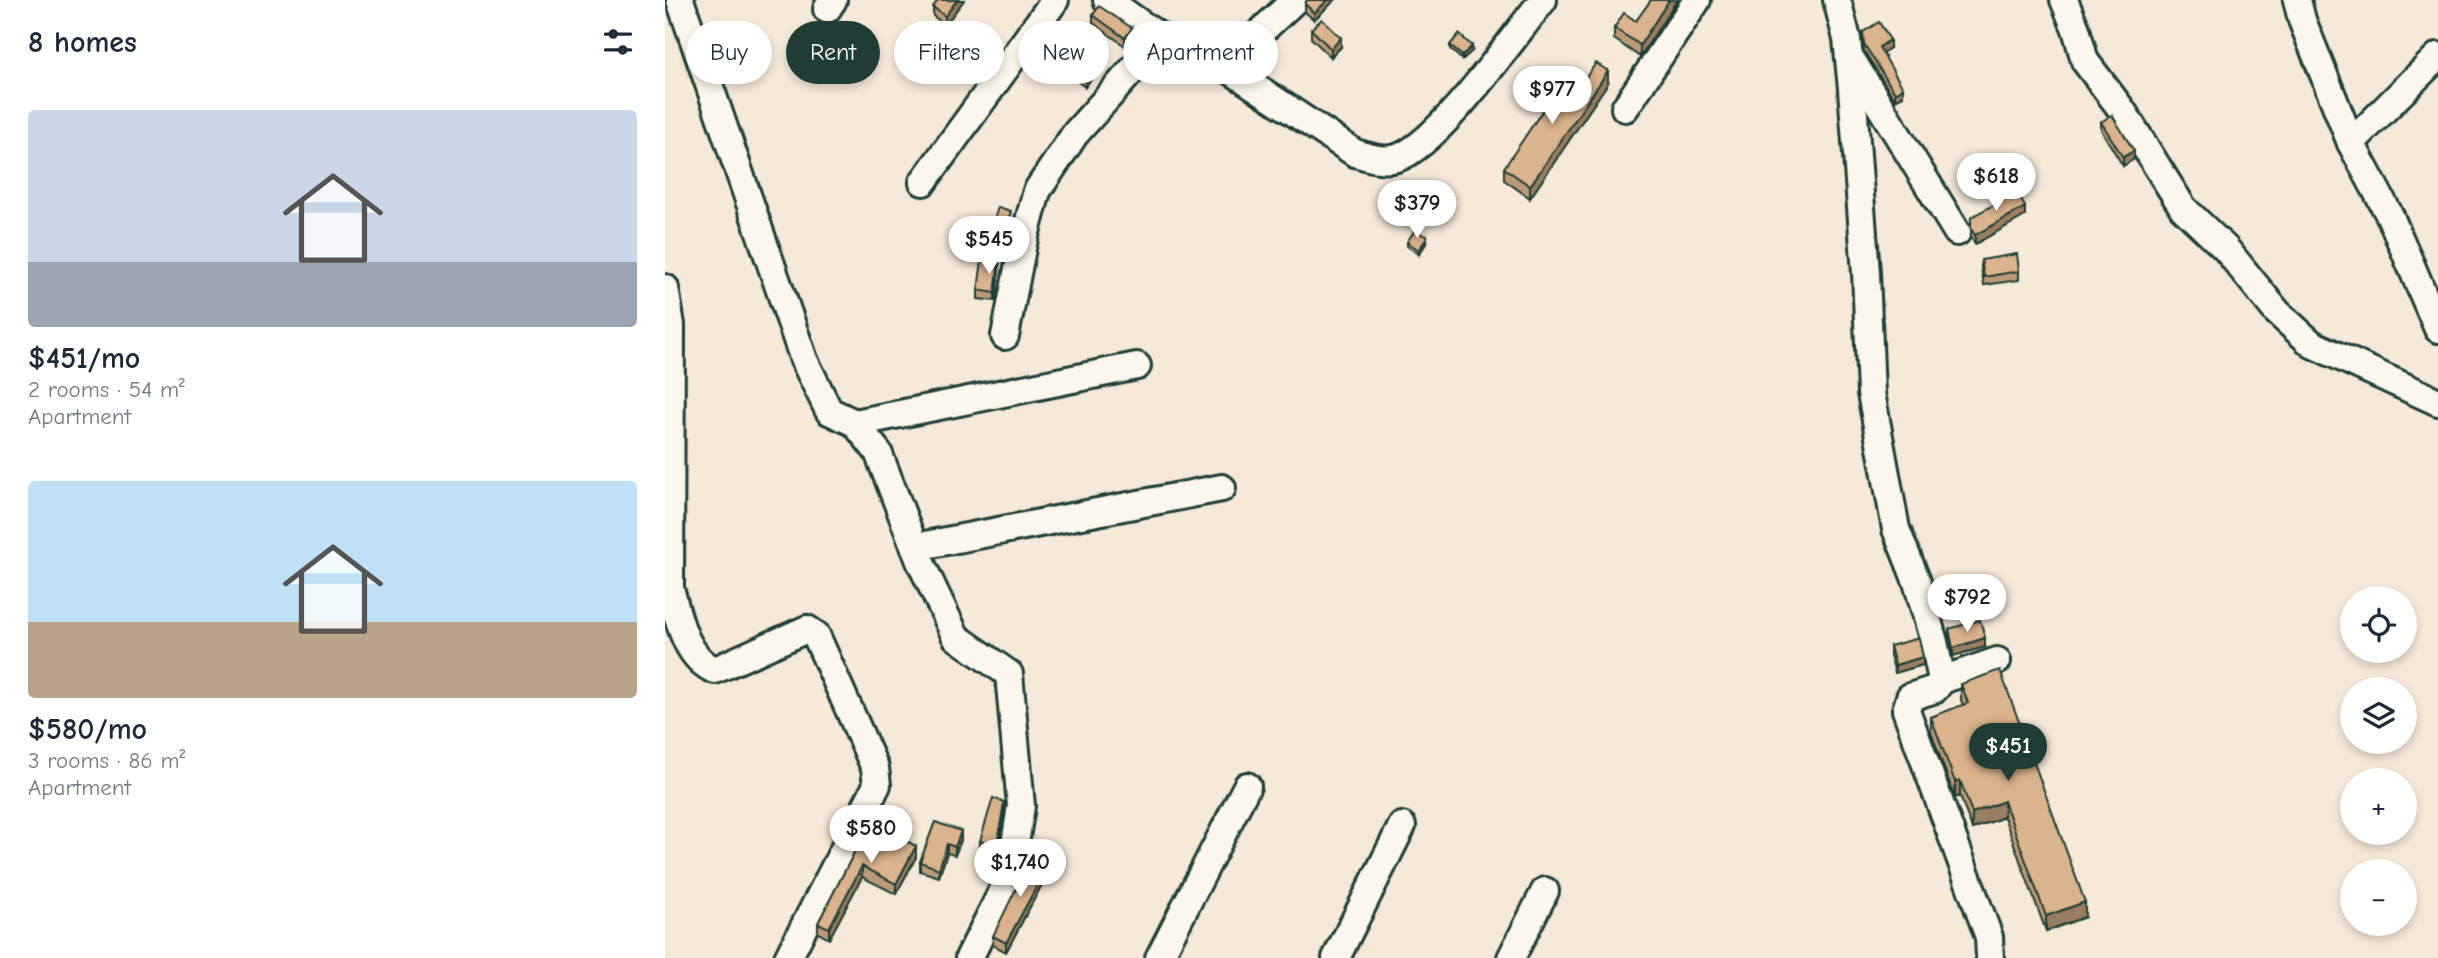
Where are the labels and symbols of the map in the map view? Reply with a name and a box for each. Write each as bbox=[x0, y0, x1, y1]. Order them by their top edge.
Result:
pin: $977 bbox=[1511, 66, 1593, 126]
pin: $618 bbox=[1955, 154, 2037, 213]
pin: $379 bbox=[1376, 180, 1458, 240]
pin: $545 bbox=[948, 216, 1030, 276]
pin: $792 bbox=[1926, 574, 2008, 634]
pin: $451 bbox=[1967, 724, 2049, 783]
pin: $580 bbox=[830, 806, 912, 865]
pin: $1,740 bbox=[963, 839, 1077, 899]

